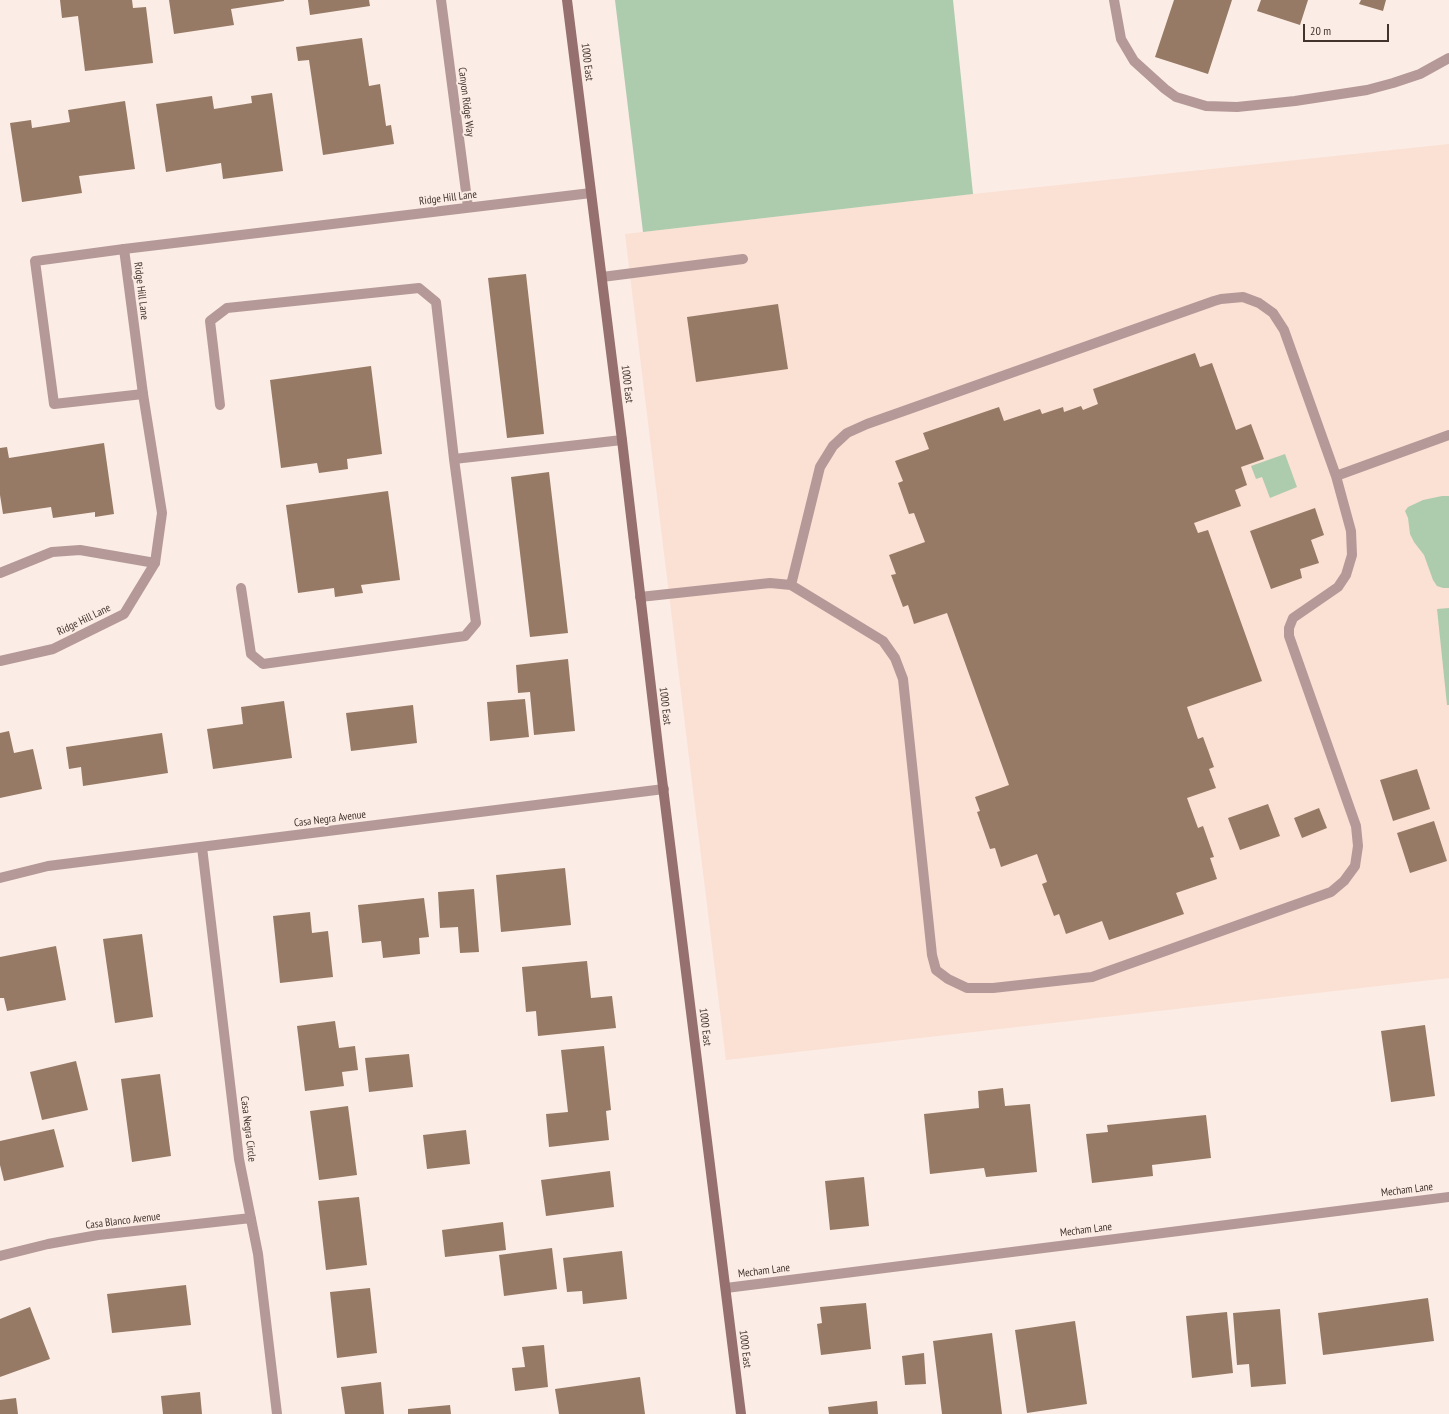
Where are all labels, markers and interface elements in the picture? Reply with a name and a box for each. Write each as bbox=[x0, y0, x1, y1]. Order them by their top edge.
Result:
scale bar bbox=[1305, 16, 1391, 42]
text: 20 m bbox=[1310, 23, 1331, 38]
street label: 1000 East bbox=[578, 42, 596, 82]
street label: Canyon Ridge Way bbox=[455, 67, 477, 137]
street label: Ridge Hill Lane bbox=[418, 188, 478, 208]
street label: Ridge Hill Lane bbox=[131, 261, 151, 321]
street label: 1000 East bbox=[618, 364, 636, 404]
street label: Ridge Hill Lane bbox=[55, 601, 113, 639]
street label: 1000 East bbox=[656, 686, 674, 726]
street label: Casa Negra Avenue bbox=[293, 808, 367, 830]
street label: 1000 East bbox=[696, 1007, 714, 1047]
street label: Casa Negra Circle bbox=[237, 1095, 259, 1163]
street label: Mecham Lane bbox=[1380, 1180, 1434, 1200]
street label: Casa Blanco Avenue bbox=[85, 1210, 161, 1232]
street label: Mecham Lane bbox=[1059, 1220, 1113, 1240]
street label: Mecham Lane bbox=[737, 1261, 791, 1281]
street label: 1000 East bbox=[736, 1329, 754, 1369]

